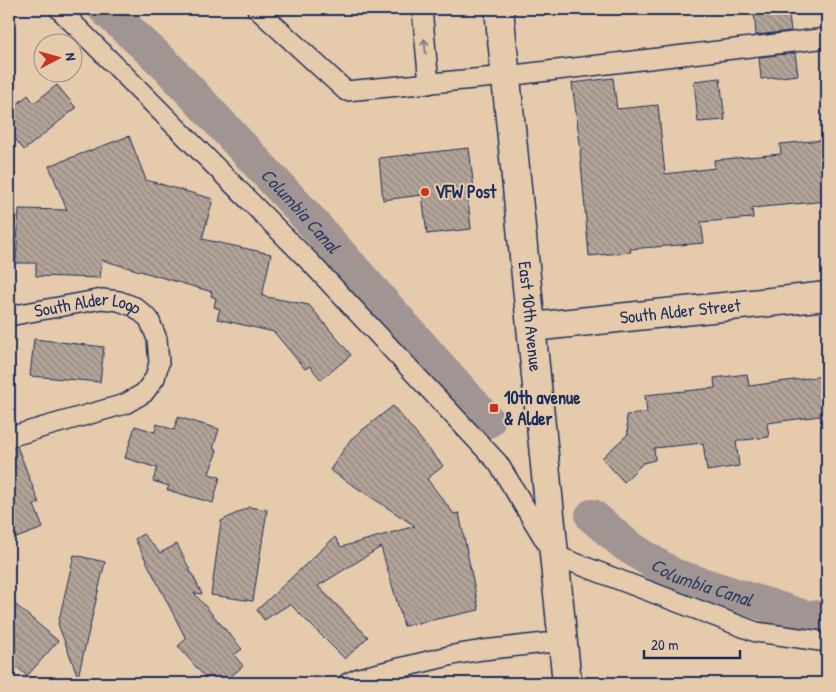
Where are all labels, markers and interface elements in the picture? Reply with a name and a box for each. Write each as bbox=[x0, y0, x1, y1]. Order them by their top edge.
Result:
north arrow bbox=[32, 32, 82, 82]
one-way arrow bbox=[420, 38, 430, 54]
text: N bbox=[62, 52, 81, 62]
water label: Columbia Canal bbox=[255, 162, 347, 259]
place label: VFW Post bbox=[435, 179, 497, 204]
marker: VFW Post bbox=[419, 186, 431, 198]
street label: East 10th Avenue bbox=[513, 260, 548, 373]
street label: South Alder Loop bbox=[32, 286, 148, 323]
street label: South Alder Street bbox=[618, 292, 743, 330]
place label: 10th avenue & Alder bbox=[504, 385, 581, 431]
marker: 10th avenue & Alder bbox=[488, 402, 500, 414]
water label: Columbia Canal bbox=[646, 551, 757, 613]
scale bar bbox=[644, 627, 740, 659]
text: 20 m bbox=[651, 634, 678, 655]

